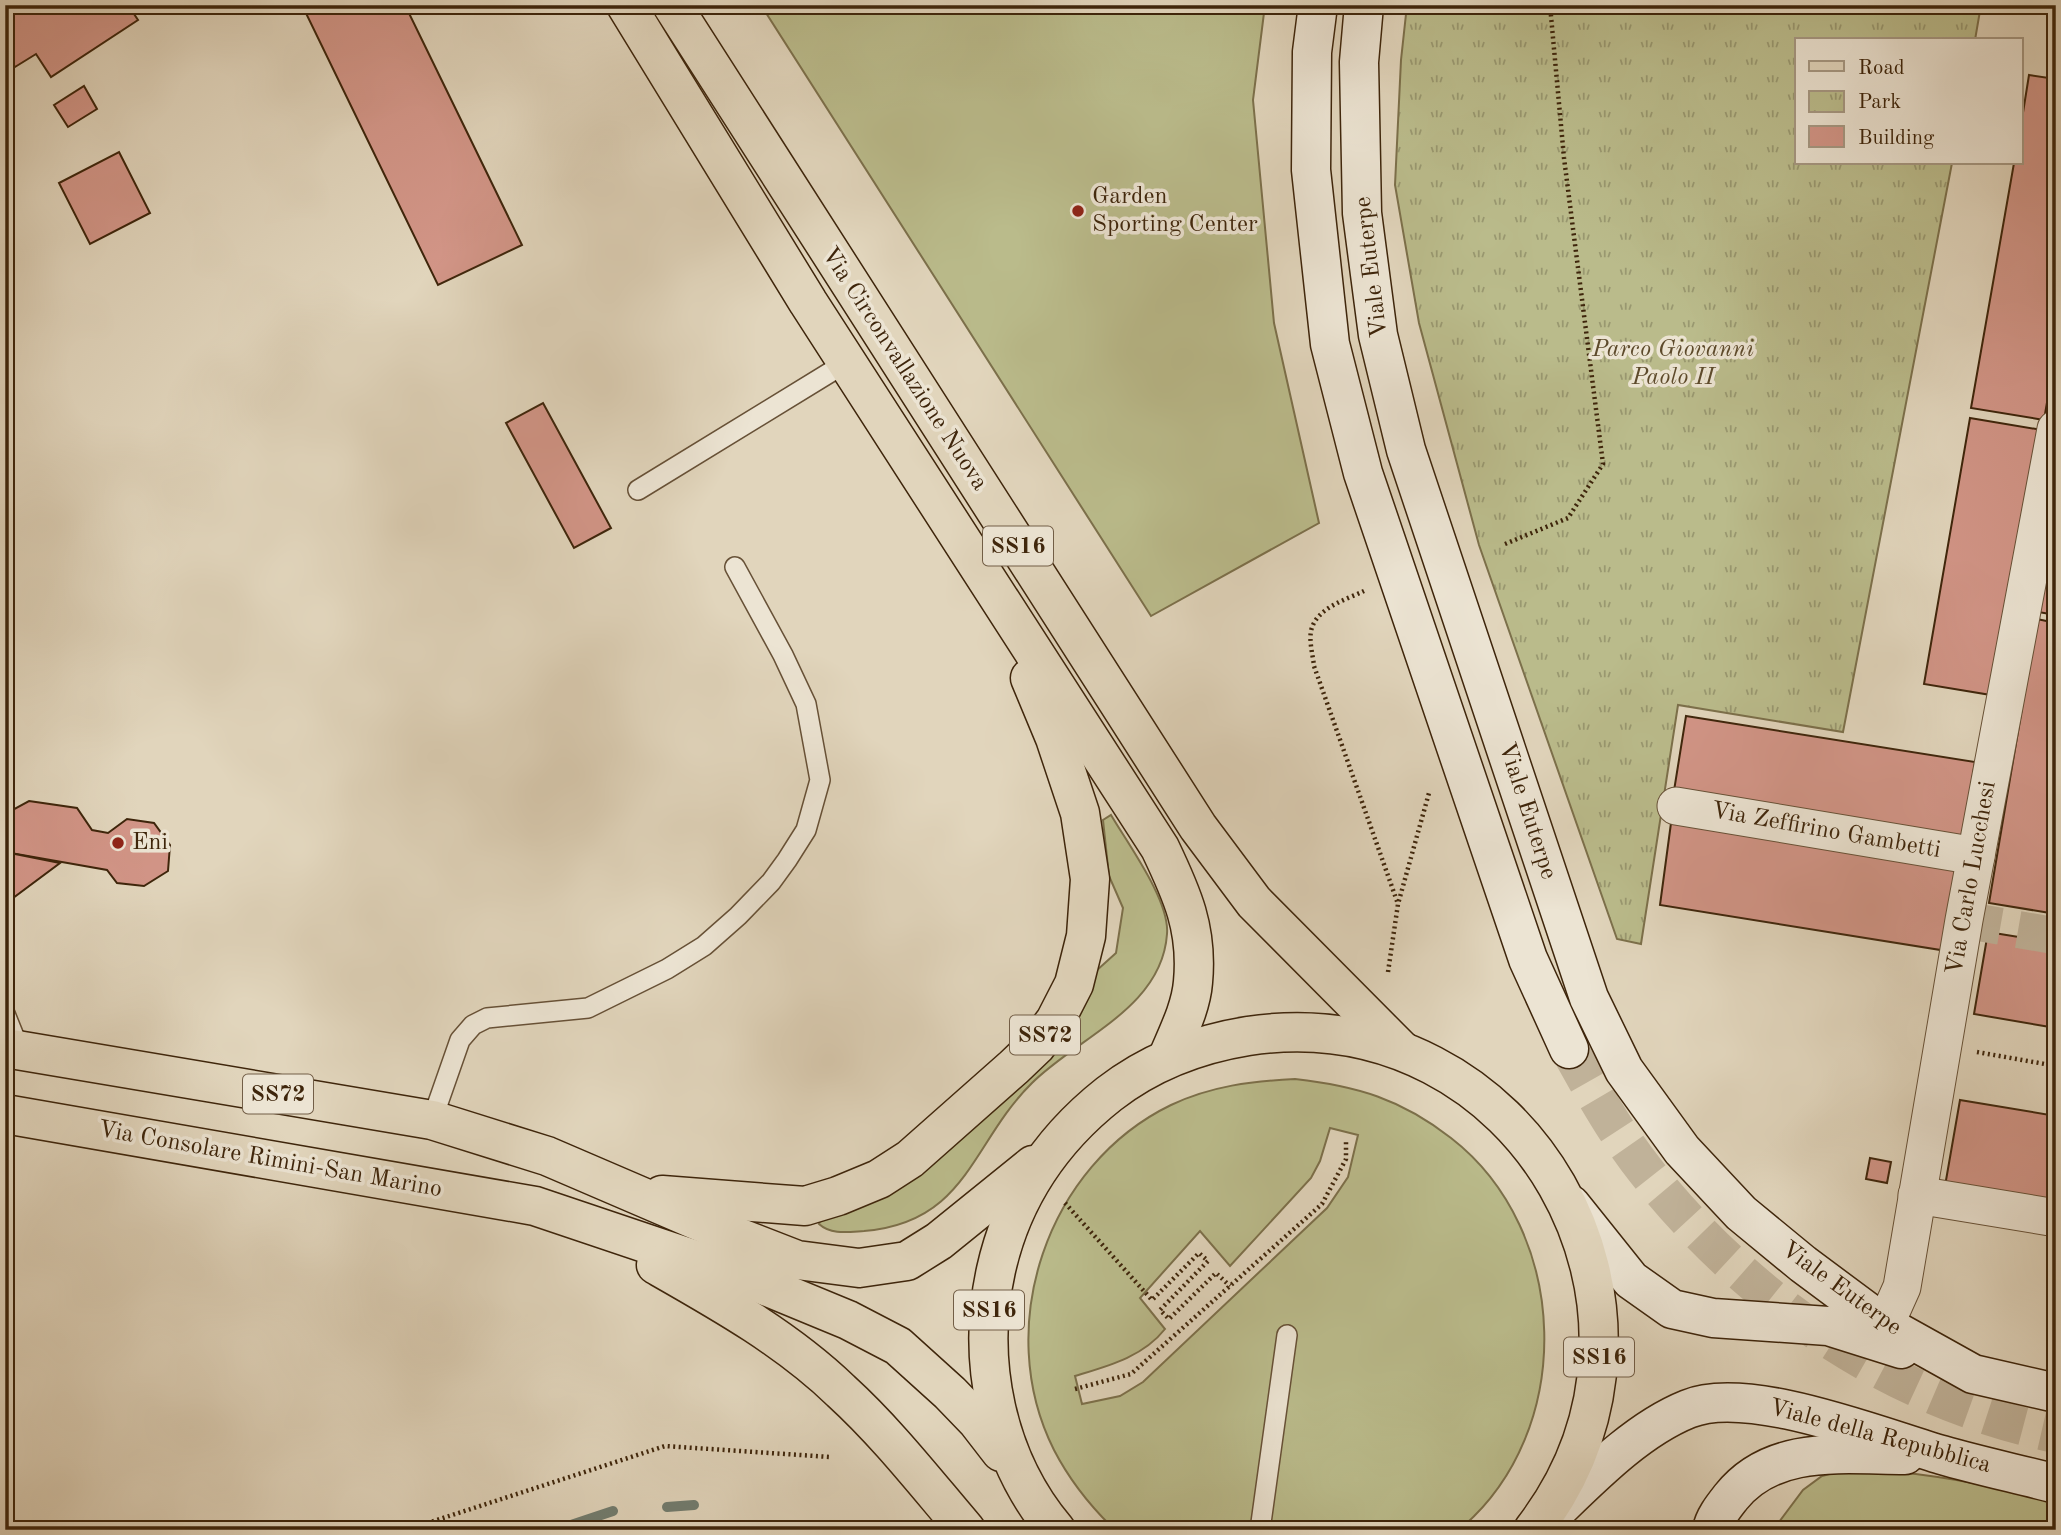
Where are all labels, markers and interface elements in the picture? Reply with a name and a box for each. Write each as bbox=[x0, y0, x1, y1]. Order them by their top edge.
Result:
legend bbox=[1795, 38, 2022, 164]
text: Road bbox=[1858, 58, 1905, 79]
text: Park bbox=[1858, 92, 1901, 113]
text: Building bbox=[1858, 128, 1935, 149]
place label: Garden Sporting Center bbox=[1092, 185, 1258, 237]
street label: Viale Euterpe bbox=[1351, 195, 1393, 339]
marker: Garden Sporting Center bbox=[1070, 203, 1086, 219]
street label: Via Circonvallazione Nuova bbox=[816, 243, 992, 495]
park label: Parco Giovanni Paolo II bbox=[1591, 338, 1754, 390]
road number: SS16 bbox=[983, 526, 1053, 566]
street label: Viale Euterpe bbox=[1494, 740, 1560, 882]
street label: Via Carlo Lucchesi bbox=[1943, 779, 2001, 977]
street label: Via Zeffirino Gambetti bbox=[1709, 799, 1943, 863]
place label: Eni bbox=[132, 831, 168, 855]
marker: Eni bbox=[110, 835, 126, 851]
road number: SS72 bbox=[1010, 1016, 1080, 1054]
road number: SS72 bbox=[243, 1074, 313, 1114]
street label: Via Consolare Rimini-San Marino bbox=[96, 1118, 444, 1202]
street label: Viale Euterpe bbox=[1776, 1238, 1906, 1340]
road number: SS16 bbox=[954, 1290, 1024, 1330]
road number: SS16 bbox=[1564, 1338, 1634, 1376]
street label: Viale della Repubblica bbox=[1767, 1396, 1994, 1478]

